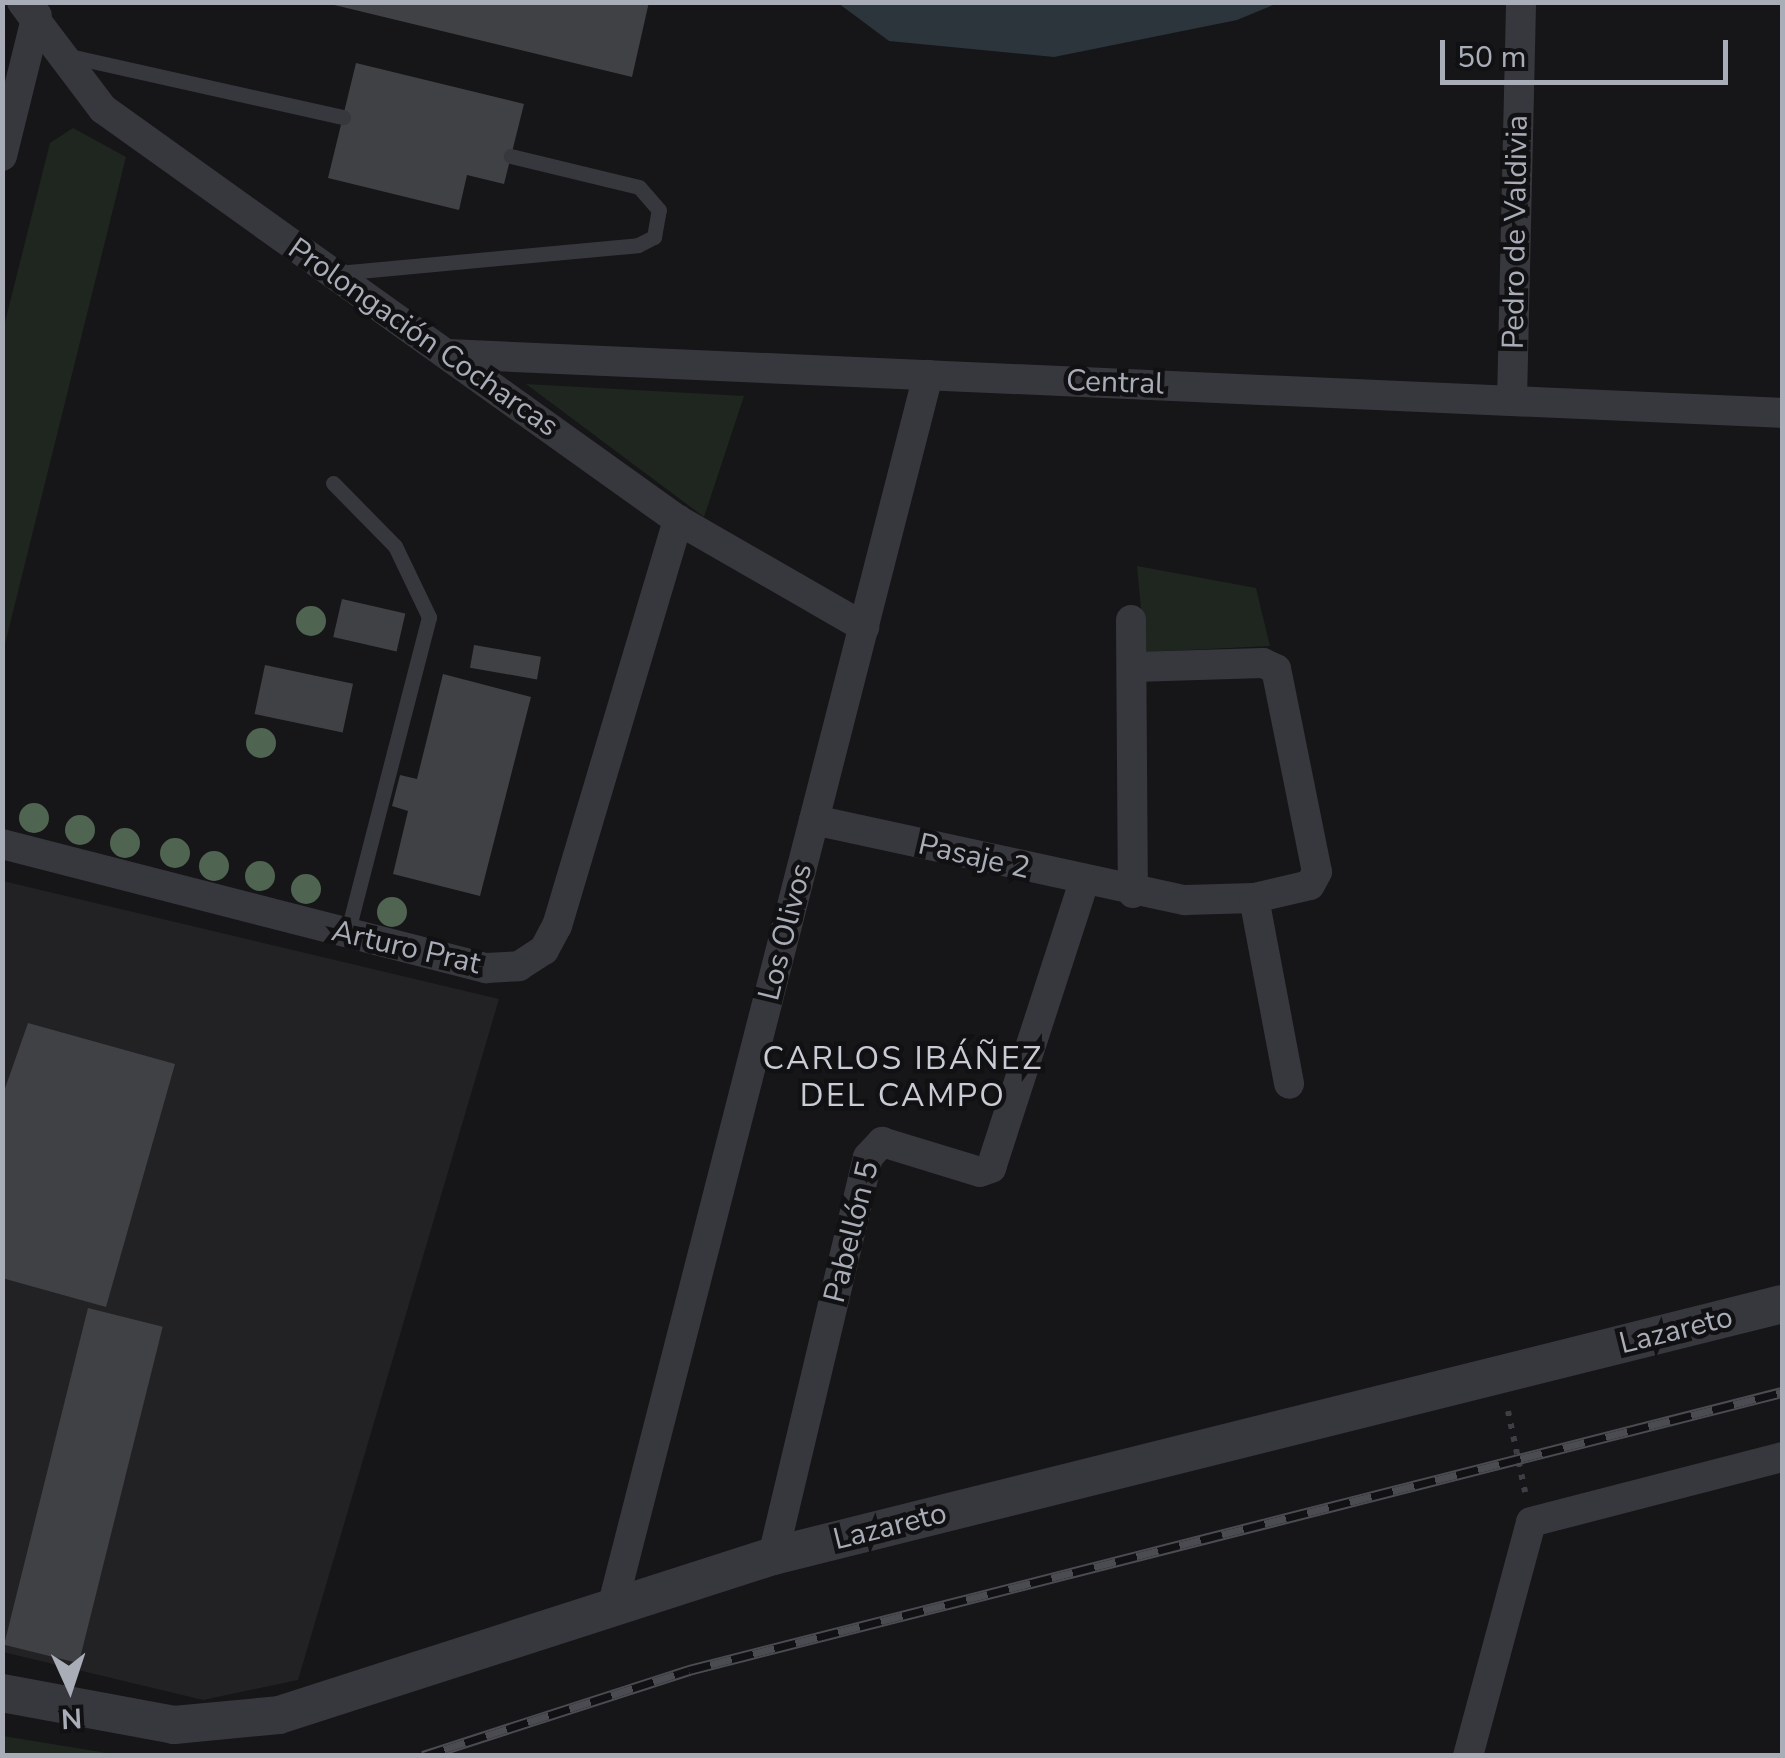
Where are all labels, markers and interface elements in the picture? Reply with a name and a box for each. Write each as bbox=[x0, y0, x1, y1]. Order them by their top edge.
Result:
scale bar bbox=[1445, 20, 1732, 82]
text: 50 m bbox=[1457, 37, 1526, 78]
street label: Pedro de Valdivia bbox=[1496, 115, 1536, 349]
street label: Prolongación Cocharcas bbox=[281, 231, 565, 445]
street label: Central bbox=[1065, 363, 1165, 403]
street label: Pasaje 2 bbox=[915, 827, 1033, 887]
street label: Los Olivos bbox=[752, 860, 820, 1004]
street label: Arturo Prat bbox=[328, 913, 484, 983]
district label: CARLOS IBÁÑEZ DEL CAMPO bbox=[763, 1041, 1043, 1116]
street label: Pabellón 5 bbox=[817, 1157, 887, 1307]
street label: Lazareto bbox=[1616, 1300, 1736, 1362]
street label: Lazareto bbox=[830, 1496, 950, 1558]
north arrow bbox=[20, 1638, 120, 1738]
text: N bbox=[60, 1698, 83, 1737]

